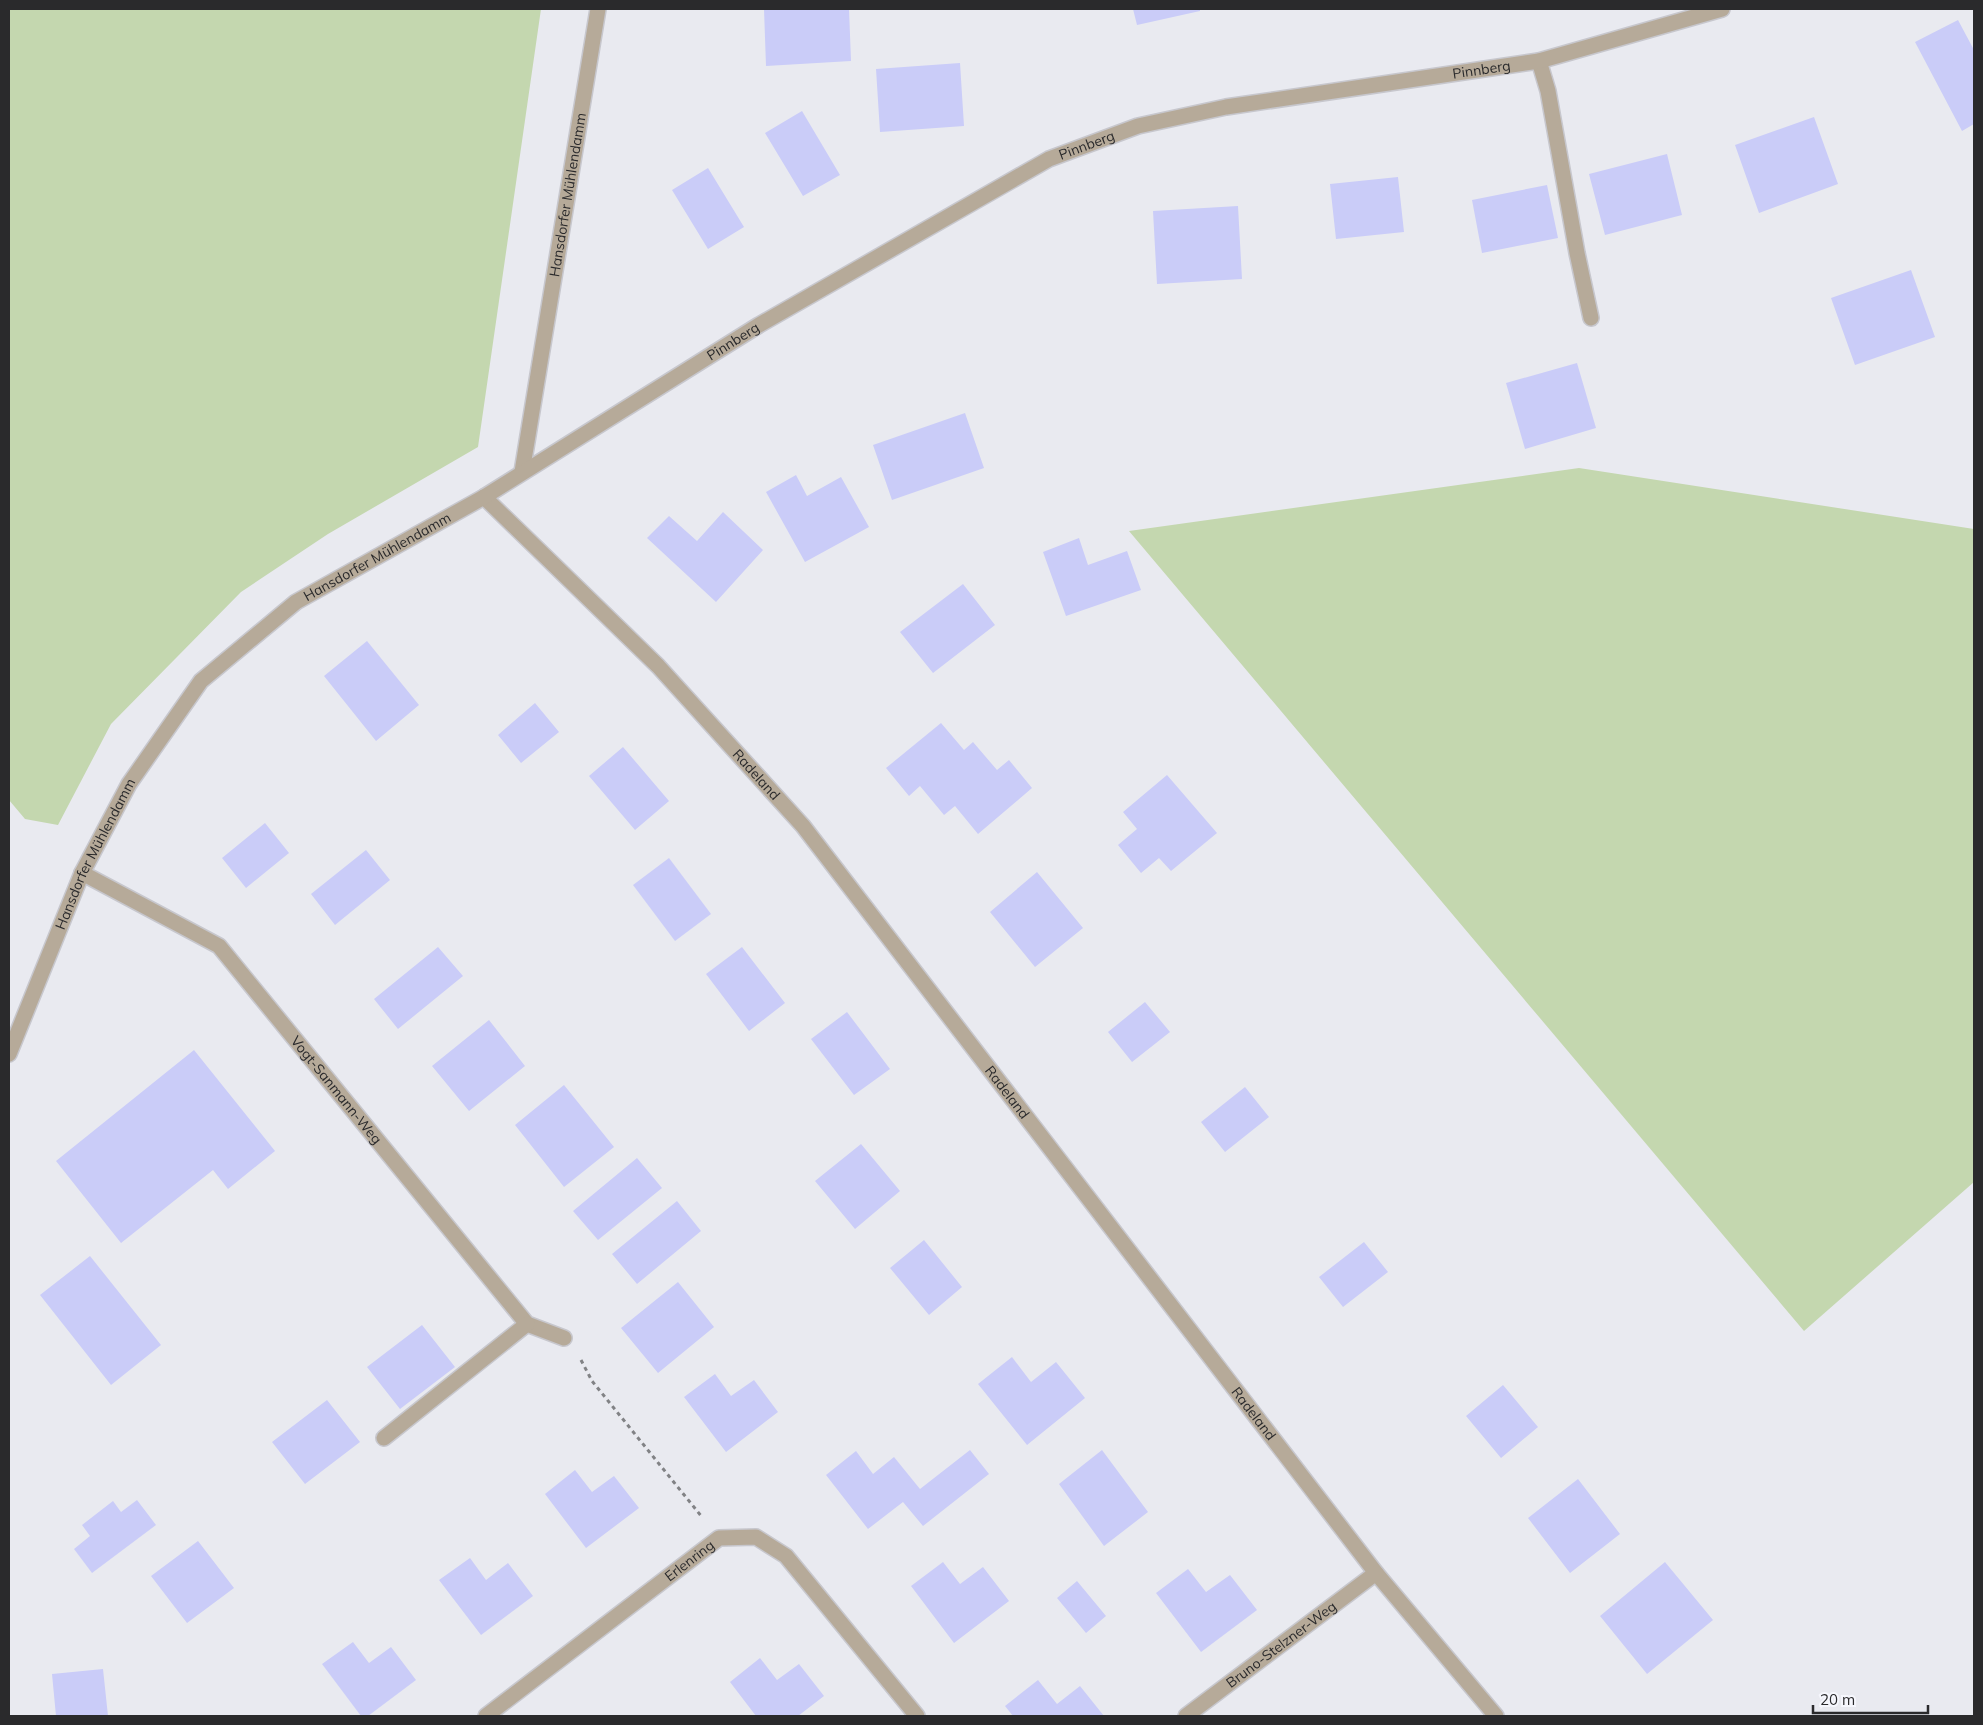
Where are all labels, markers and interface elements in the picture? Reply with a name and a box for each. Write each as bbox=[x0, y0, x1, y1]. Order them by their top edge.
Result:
street label: Pinnberg bbox=[1451, 56, 1512, 83]
street label: Hansdorfer Mühlendamm bbox=[545, 111, 590, 278]
street label: Pinnberg bbox=[1056, 126, 1117, 164]
street label: Pinnberg bbox=[703, 318, 762, 364]
street label: Hansdorfer Mühlendamm bbox=[300, 508, 454, 605]
street label: Radeland bbox=[729, 745, 784, 804]
street label: Hansdorfer Mühlendamm bbox=[51, 775, 139, 932]
street label: Vogt-Sanmann-Weg bbox=[287, 1032, 386, 1148]
street label: Radeland bbox=[981, 1062, 1033, 1122]
street label: Radeland bbox=[1228, 1383, 1280, 1444]
street label: Erlenring bbox=[661, 1536, 718, 1585]
street label: Bruno-Stelzner-Weg bbox=[1222, 1597, 1340, 1692]
scale bar bbox=[1813, 1682, 1928, 1714]
text: 20 m bbox=[1820, 1690, 1855, 1709]

